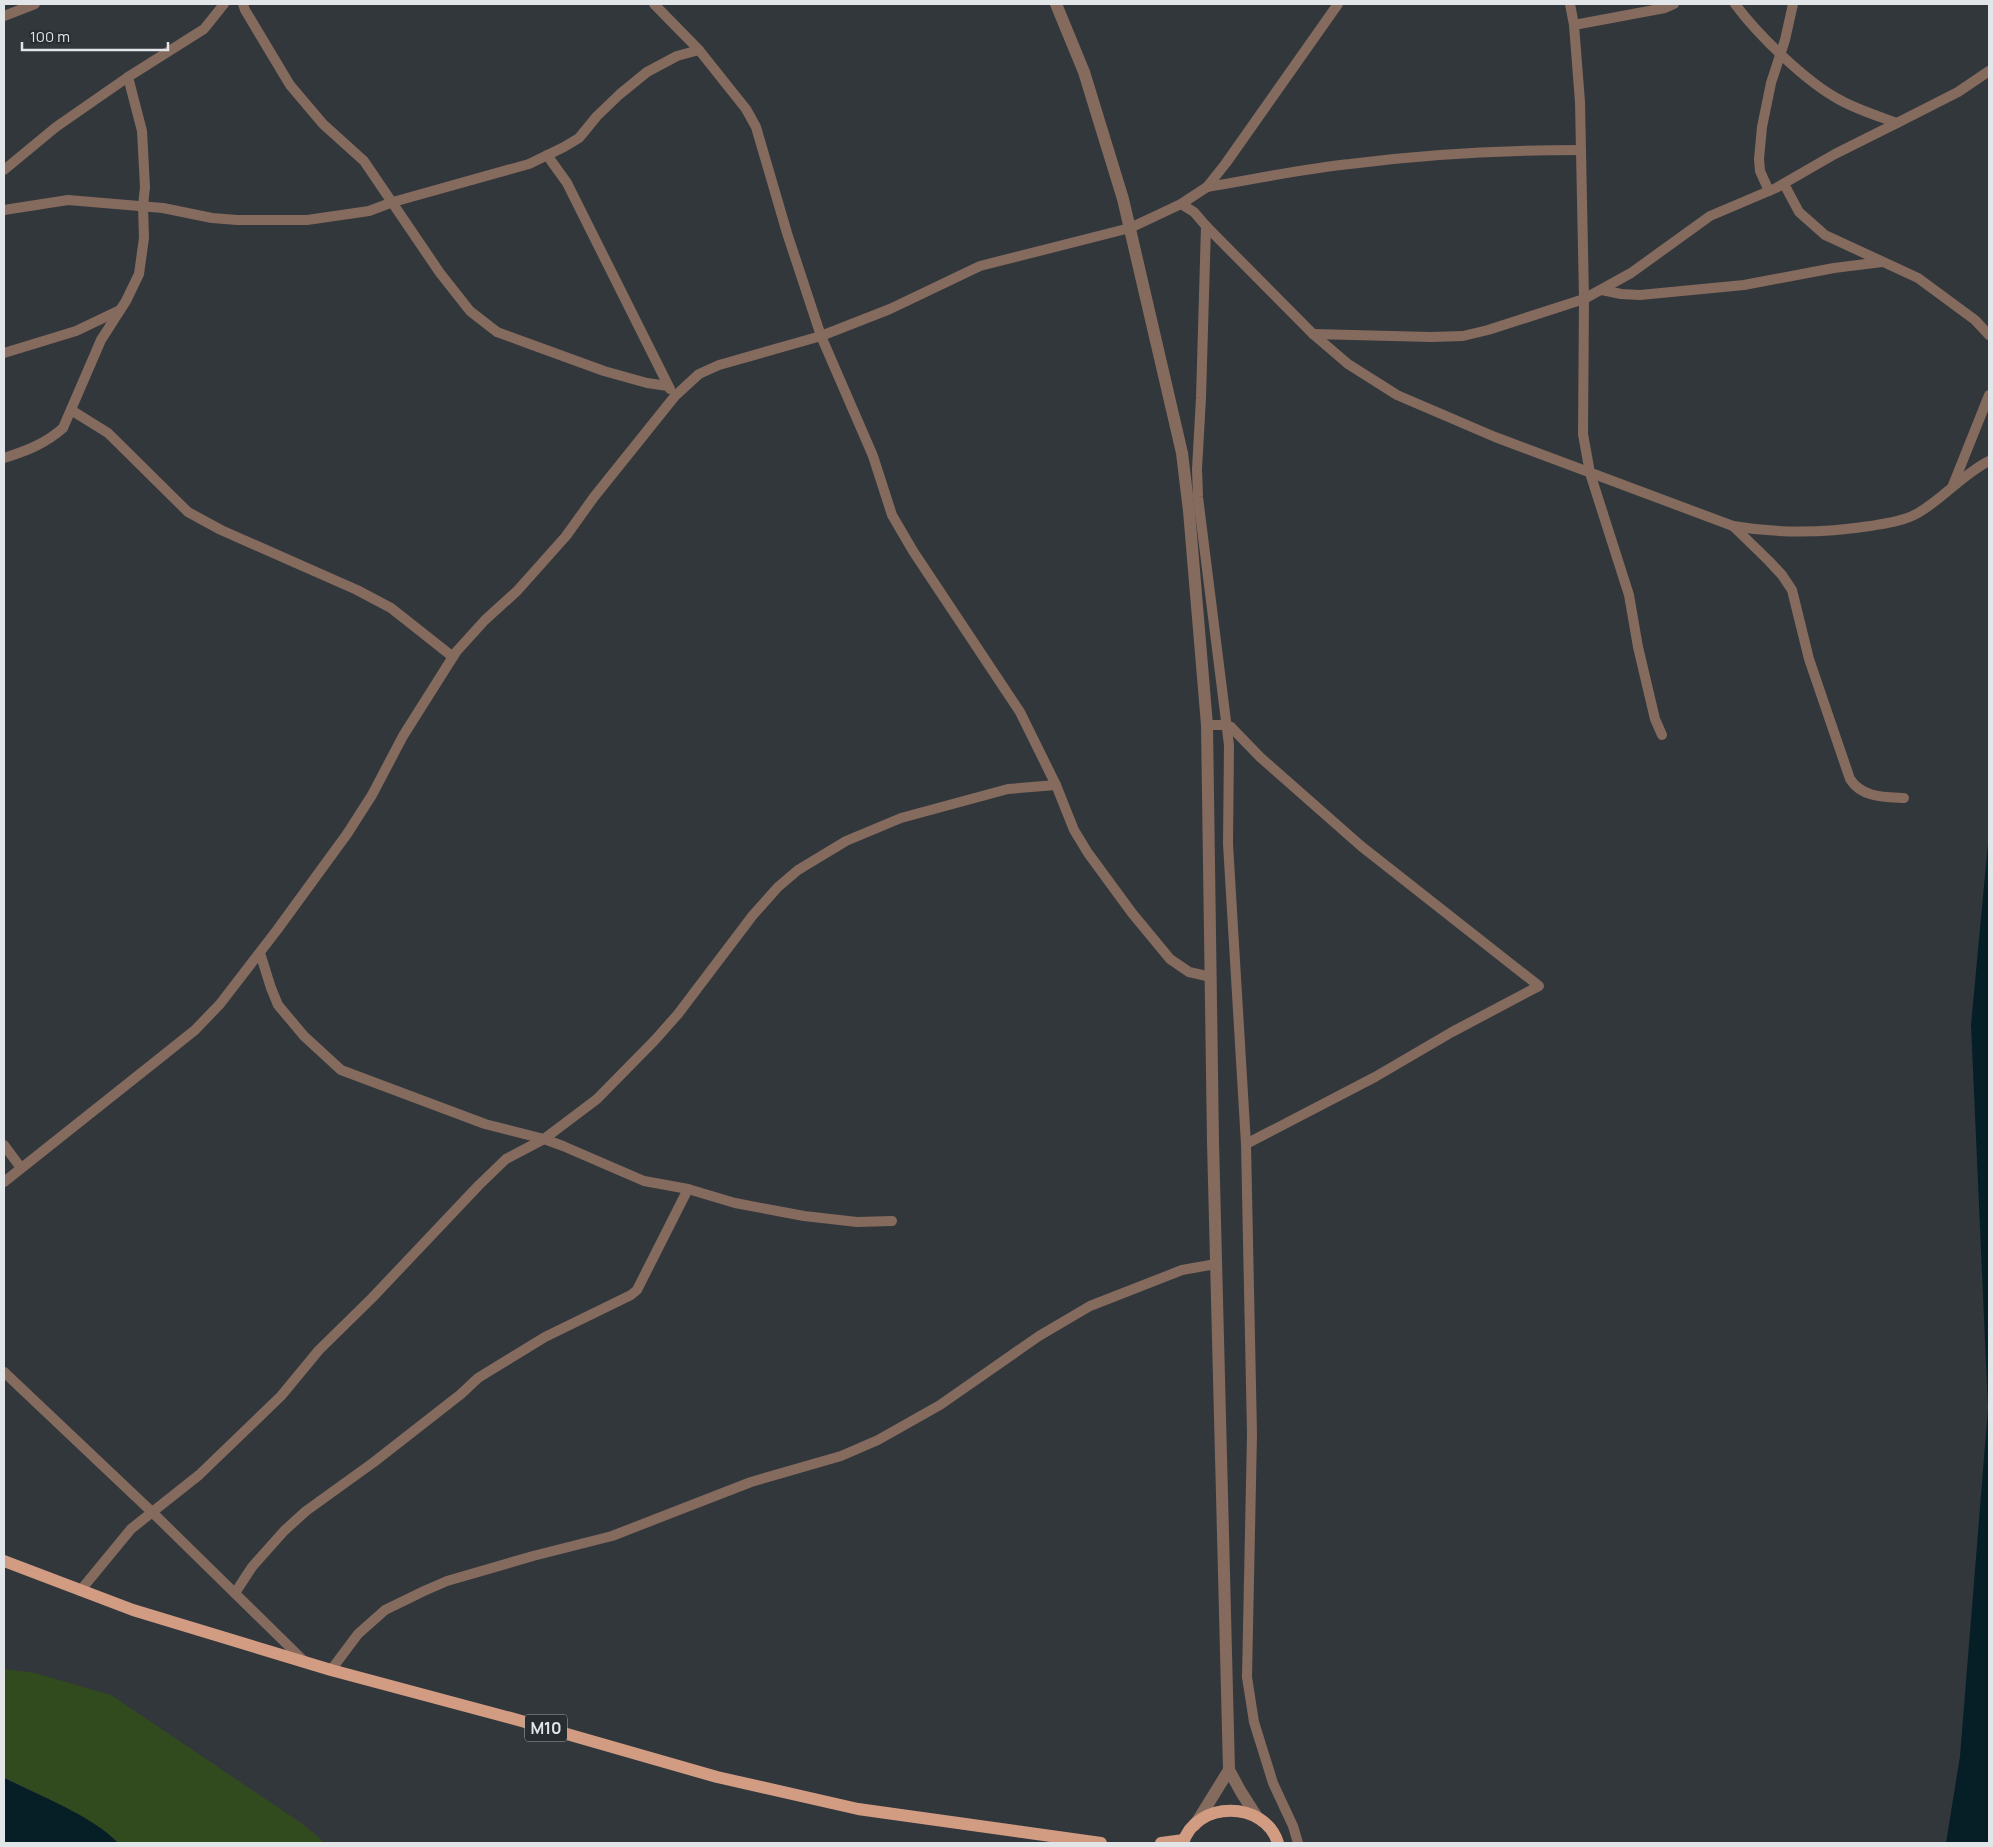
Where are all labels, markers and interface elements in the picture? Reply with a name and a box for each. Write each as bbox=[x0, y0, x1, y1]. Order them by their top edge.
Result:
scale bar bbox=[22, 20, 169, 52]
text: 100 m bbox=[30, 26, 70, 47]
road number: M10 bbox=[525, 1715, 567, 1742]

